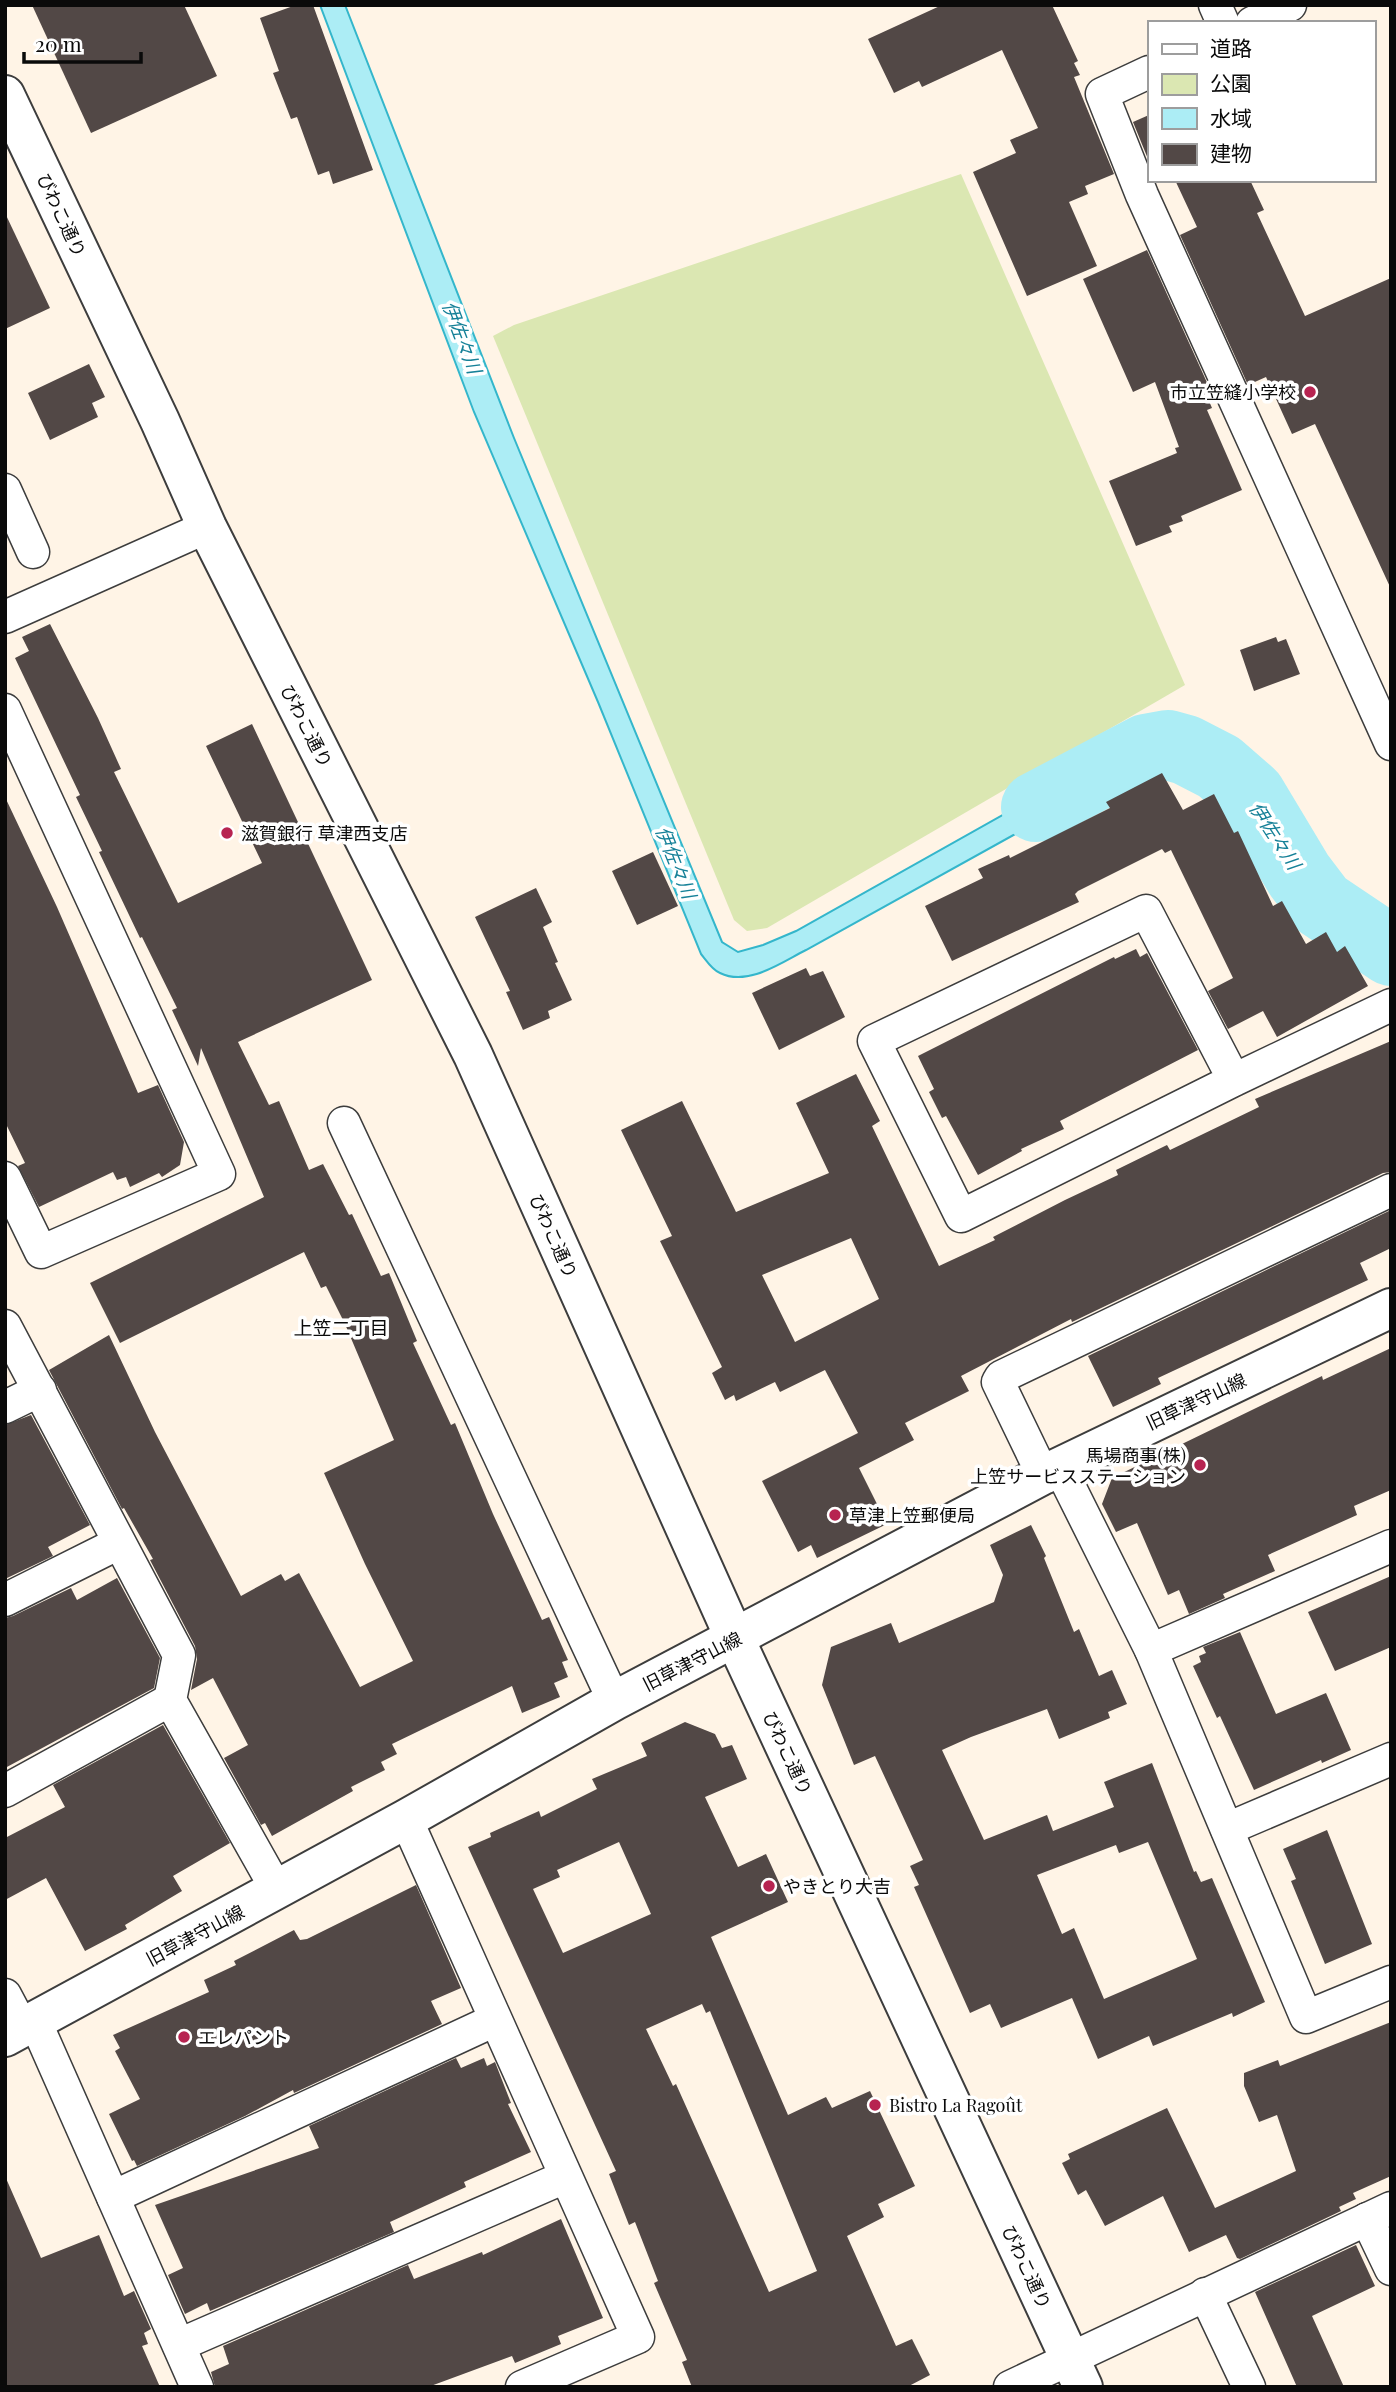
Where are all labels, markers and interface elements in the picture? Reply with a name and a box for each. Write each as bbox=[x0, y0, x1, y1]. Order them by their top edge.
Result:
scale bar bbox=[24, 21, 142, 65]
legend bbox=[1148, 21, 1375, 182]
text: 20 m bbox=[35, 29, 82, 57]
text: 道路 bbox=[1210, 33, 1252, 61]
text: 公園 bbox=[1210, 68, 1252, 96]
text: 水域 bbox=[1210, 103, 1252, 131]
text: 建物 bbox=[1210, 138, 1252, 166]
street label: びわこ通り bbox=[32, 169, 92, 261]
water label: 伊佐々川 bbox=[437, 297, 489, 379]
place label: 市立笠縫小学校 bbox=[1170, 380, 1296, 404]
marker: 市立笠縫小学校 bbox=[1302, 384, 1318, 400]
street label: びわこ通り bbox=[276, 680, 338, 772]
water label: 伊佐々川 bbox=[1244, 796, 1309, 876]
place label: 滋賀銀行 草津西支店 bbox=[241, 821, 407, 845]
water label: 伊佐々川 bbox=[651, 822, 704, 904]
marker: 滋賀銀行 草津西支店 bbox=[219, 825, 235, 841]
street label: びわこ通り bbox=[525, 1190, 583, 1282]
district label: 上笠二丁目 bbox=[293, 1314, 389, 1340]
street label: 旧草津守山線 bbox=[1142, 1367, 1250, 1435]
place label: 馬場商事(株) 上笠サービスステーション bbox=[970, 1443, 1186, 1488]
marker: 馬場商事(株) 上笠サービスステーション bbox=[1192, 1457, 1208, 1473]
place label: 草津上笠郵便局 bbox=[849, 1503, 975, 1527]
marker: 草津上笠郵便局 bbox=[827, 1507, 843, 1523]
street label: 旧草津守山線 bbox=[638, 1626, 746, 1696]
street label: びわこ通り bbox=[758, 1707, 818, 1799]
place label: やきとり大吉 bbox=[783, 1874, 891, 1898]
marker: やきとり大吉 bbox=[761, 1878, 777, 1894]
street label: 旧草津守山線 bbox=[142, 1899, 248, 1971]
place label: エレパント bbox=[198, 2025, 289, 2049]
marker: エレパント bbox=[176, 2029, 192, 2045]
place label: Bistro La Ragoût bbox=[889, 2093, 1023, 2117]
marker: Bistro La Ragoût bbox=[867, 2097, 883, 2113]
street label: びわこ通り bbox=[997, 2221, 1057, 2313]

